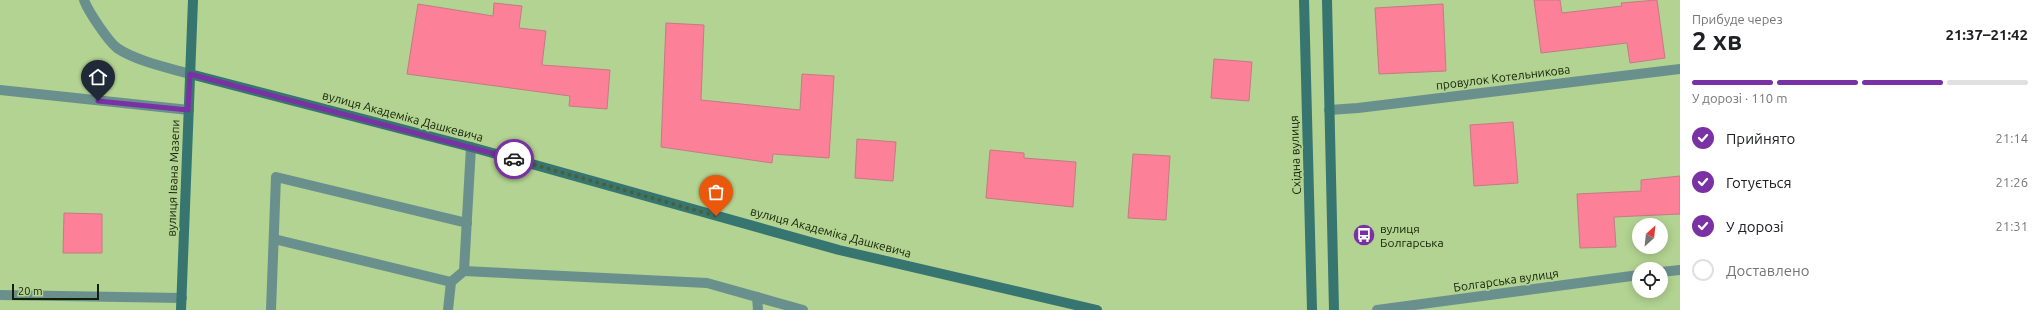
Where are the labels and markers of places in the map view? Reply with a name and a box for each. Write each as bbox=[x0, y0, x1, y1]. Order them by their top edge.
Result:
pin bbox=[81, 60, 115, 101]
pin bbox=[699, 175, 733, 216]
bus stop icon: вулиця Болгарська bbox=[1351, 222, 1377, 248]
place label: вулиця Болгарська bbox=[1380, 222, 1444, 249]

